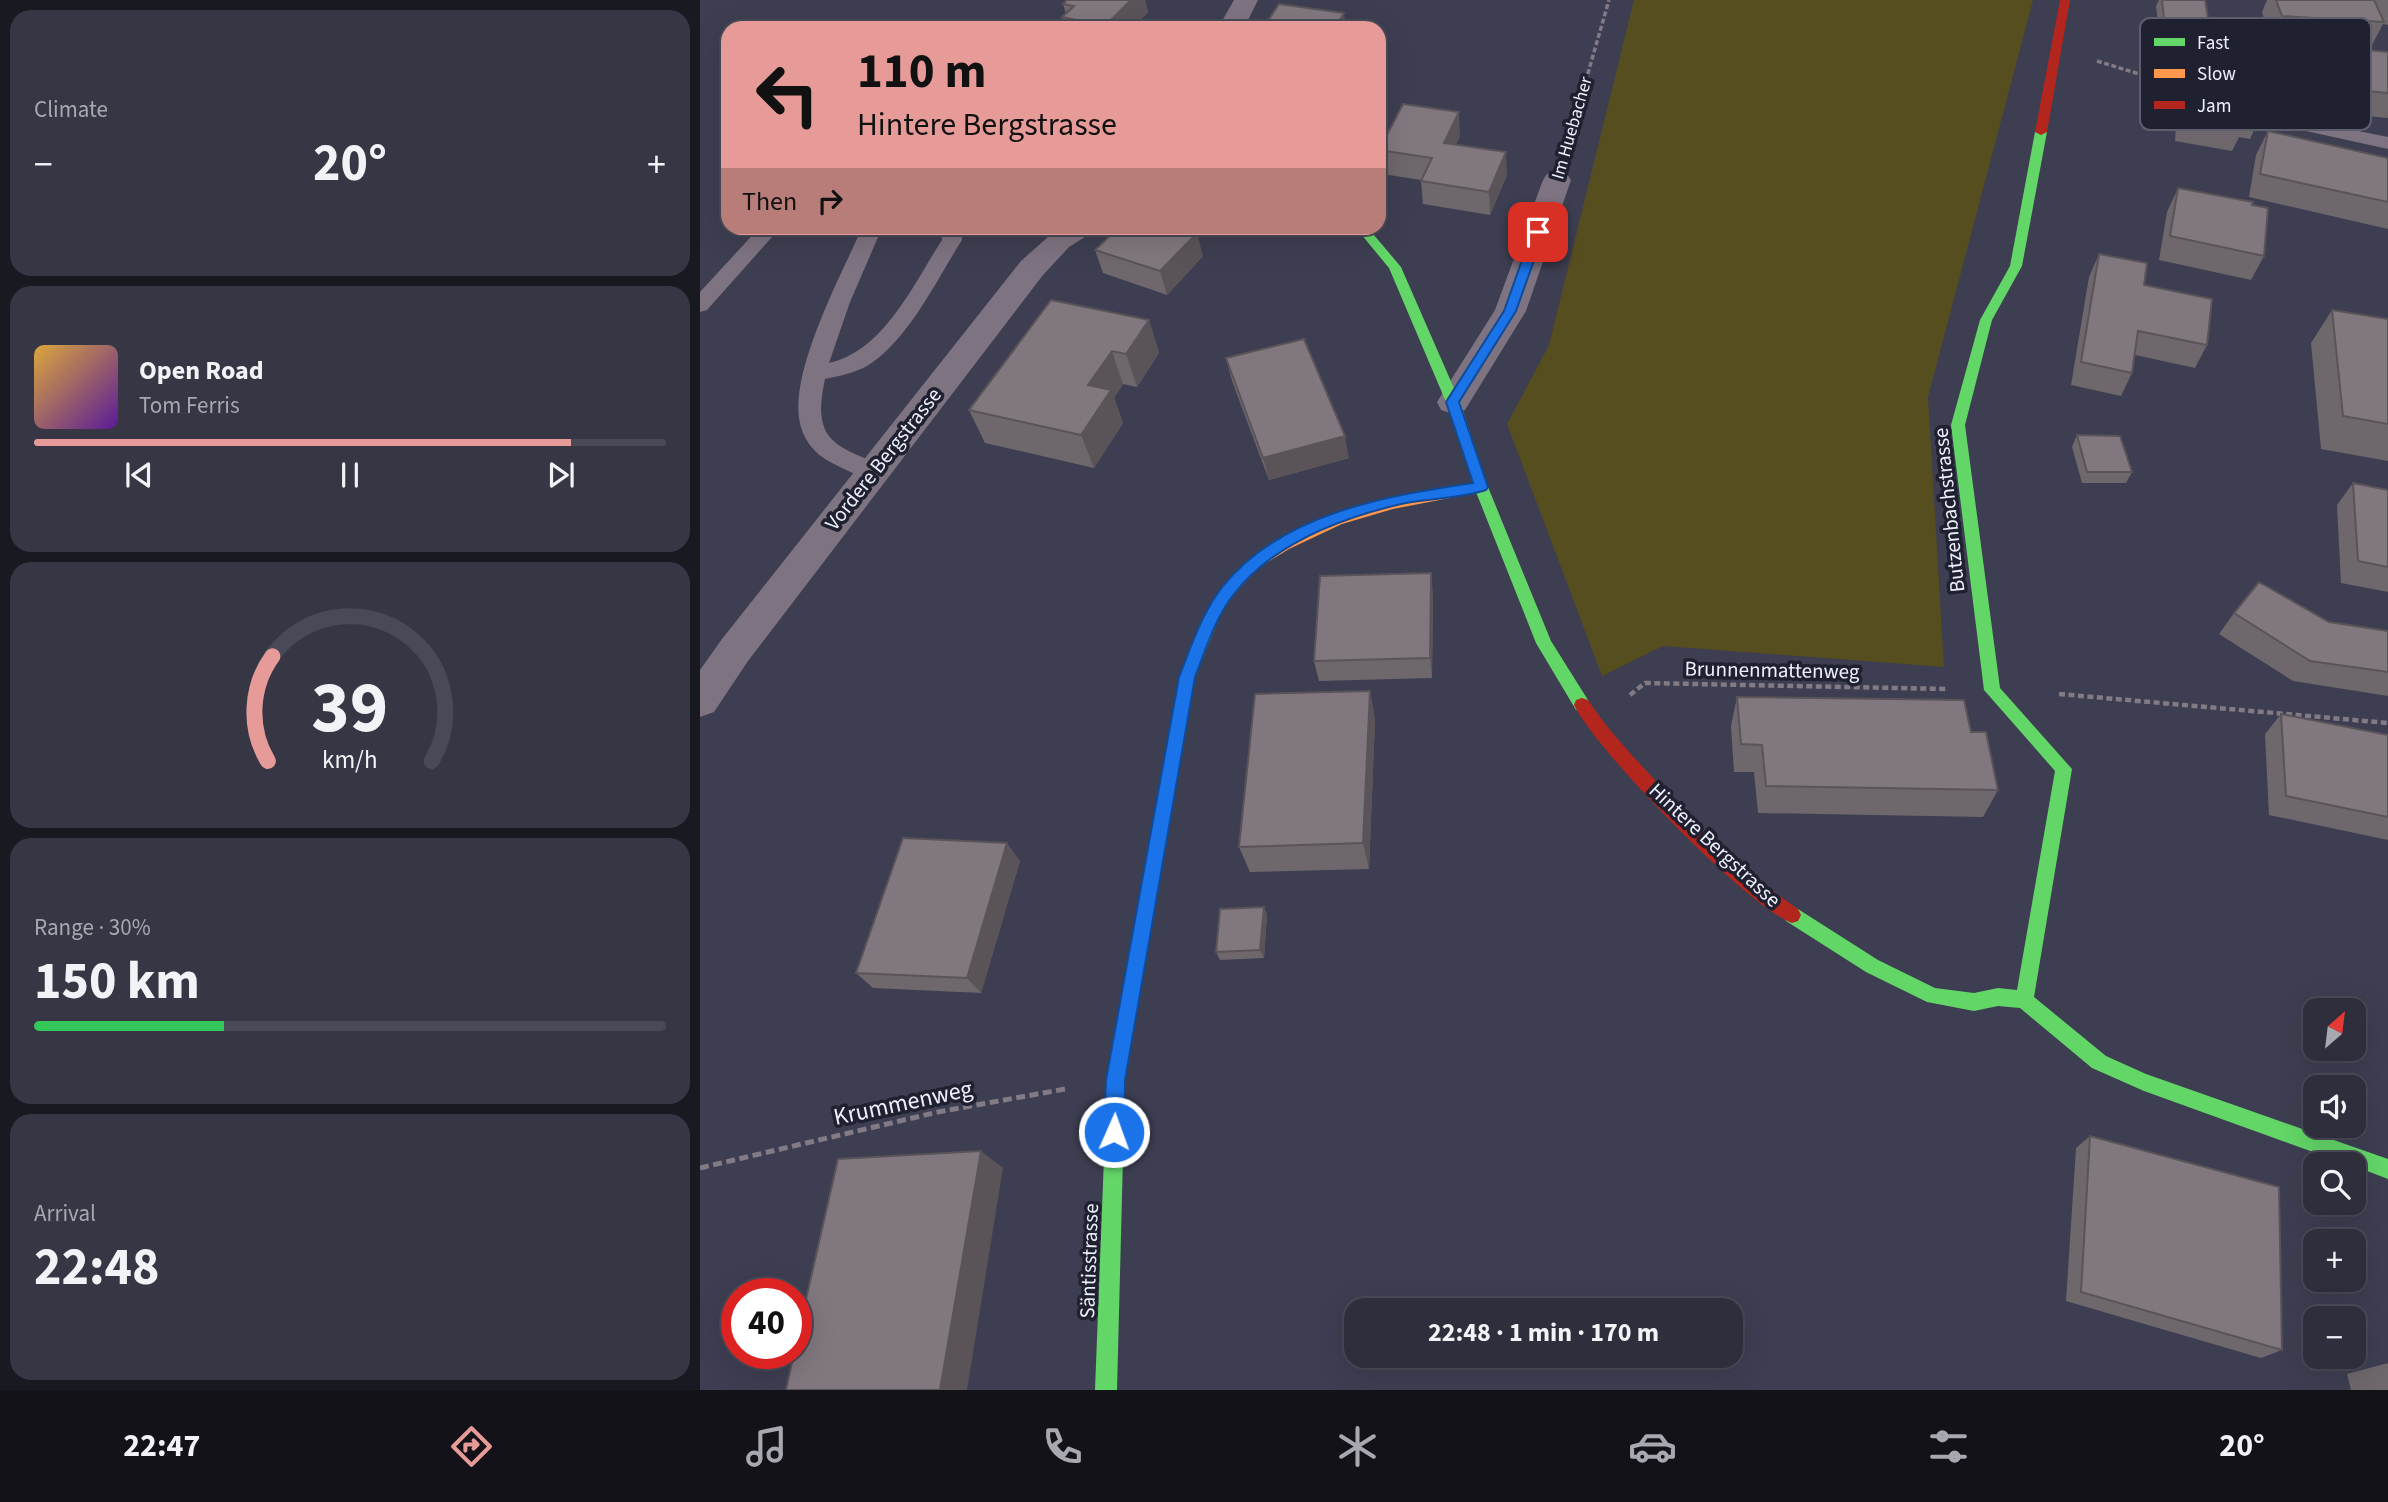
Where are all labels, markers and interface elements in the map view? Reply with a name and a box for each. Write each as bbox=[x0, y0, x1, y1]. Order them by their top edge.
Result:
legend bbox=[2140, 18, 2371, 130]
text: Fast bbox=[2197, 30, 2230, 57]
text: 110 m bbox=[857, 37, 986, 107]
icon: left bbox=[742, 49, 833, 140]
text: Slow bbox=[2197, 61, 2236, 88]
street label: Im Huebacher bbox=[1545, 73, 1599, 182]
text: Climate bbox=[34, 93, 108, 126]
text: Jam bbox=[2197, 93, 2231, 120]
text: Hintere Bergstrasse bbox=[857, 102, 1117, 148]
text: 20° bbox=[313, 127, 387, 201]
text: − bbox=[34, 138, 53, 192]
text: + bbox=[647, 138, 666, 192]
icon: right bbox=[811, 182, 849, 220]
text: Then bbox=[742, 183, 797, 220]
pin bbox=[1508, 202, 1568, 262]
icon: arrive bbox=[1519, 213, 1557, 251]
text: Open Road bbox=[139, 352, 264, 389]
street label: Vordere Bergstrasse bbox=[818, 381, 948, 537]
text: Tom Ferris bbox=[139, 389, 240, 422]
street label: Butzenbachstrasse bbox=[1925, 426, 1973, 594]
icon: previous bbox=[120, 456, 158, 494]
icon: pause bbox=[331, 456, 369, 494]
icon: next bbox=[542, 456, 580, 494]
street label: Brunnenmattenweg bbox=[1684, 653, 1860, 687]
text: 39 bbox=[312, 656, 388, 760]
text: km/h bbox=[322, 742, 378, 778]
street label: Hintere Bergstrasse bbox=[1642, 776, 1788, 914]
text: Range · 30% bbox=[34, 911, 151, 944]
text: 150 km bbox=[34, 945, 200, 1019]
north arrow bbox=[2303, 998, 2366, 1060]
map controls bbox=[2303, 998, 2366, 1369]
street label: Krummenweg bbox=[830, 1071, 976, 1135]
button: sound bbox=[2303, 1075, 2366, 1138]
position arrow bbox=[1077, 1095, 1151, 1169]
button: search bbox=[2303, 1152, 2366, 1215]
text: Arrival bbox=[34, 1197, 96, 1230]
street label: Säntisstrasse bbox=[1072, 1203, 1106, 1319]
button: + bbox=[2303, 1229, 2366, 1292]
text: 22:48 bbox=[34, 1231, 159, 1305]
speed limit sign: 40 bbox=[721, 1278, 812, 1369]
button: − bbox=[2303, 1306, 2366, 1369]
text: 22:48 · 1 min · 170 m bbox=[1428, 1314, 1659, 1351]
icon: directions bbox=[447, 1422, 496, 1471]
icon: music bbox=[742, 1422, 791, 1471]
icon: phone bbox=[1038, 1422, 1087, 1471]
icon: climate bbox=[1333, 1422, 1382, 1471]
icon: car bbox=[1628, 1422, 1677, 1471]
icon: filters bbox=[1924, 1422, 1973, 1471]
text: 22:47 bbox=[123, 1423, 200, 1469]
text: 20° bbox=[2219, 1423, 2265, 1469]

